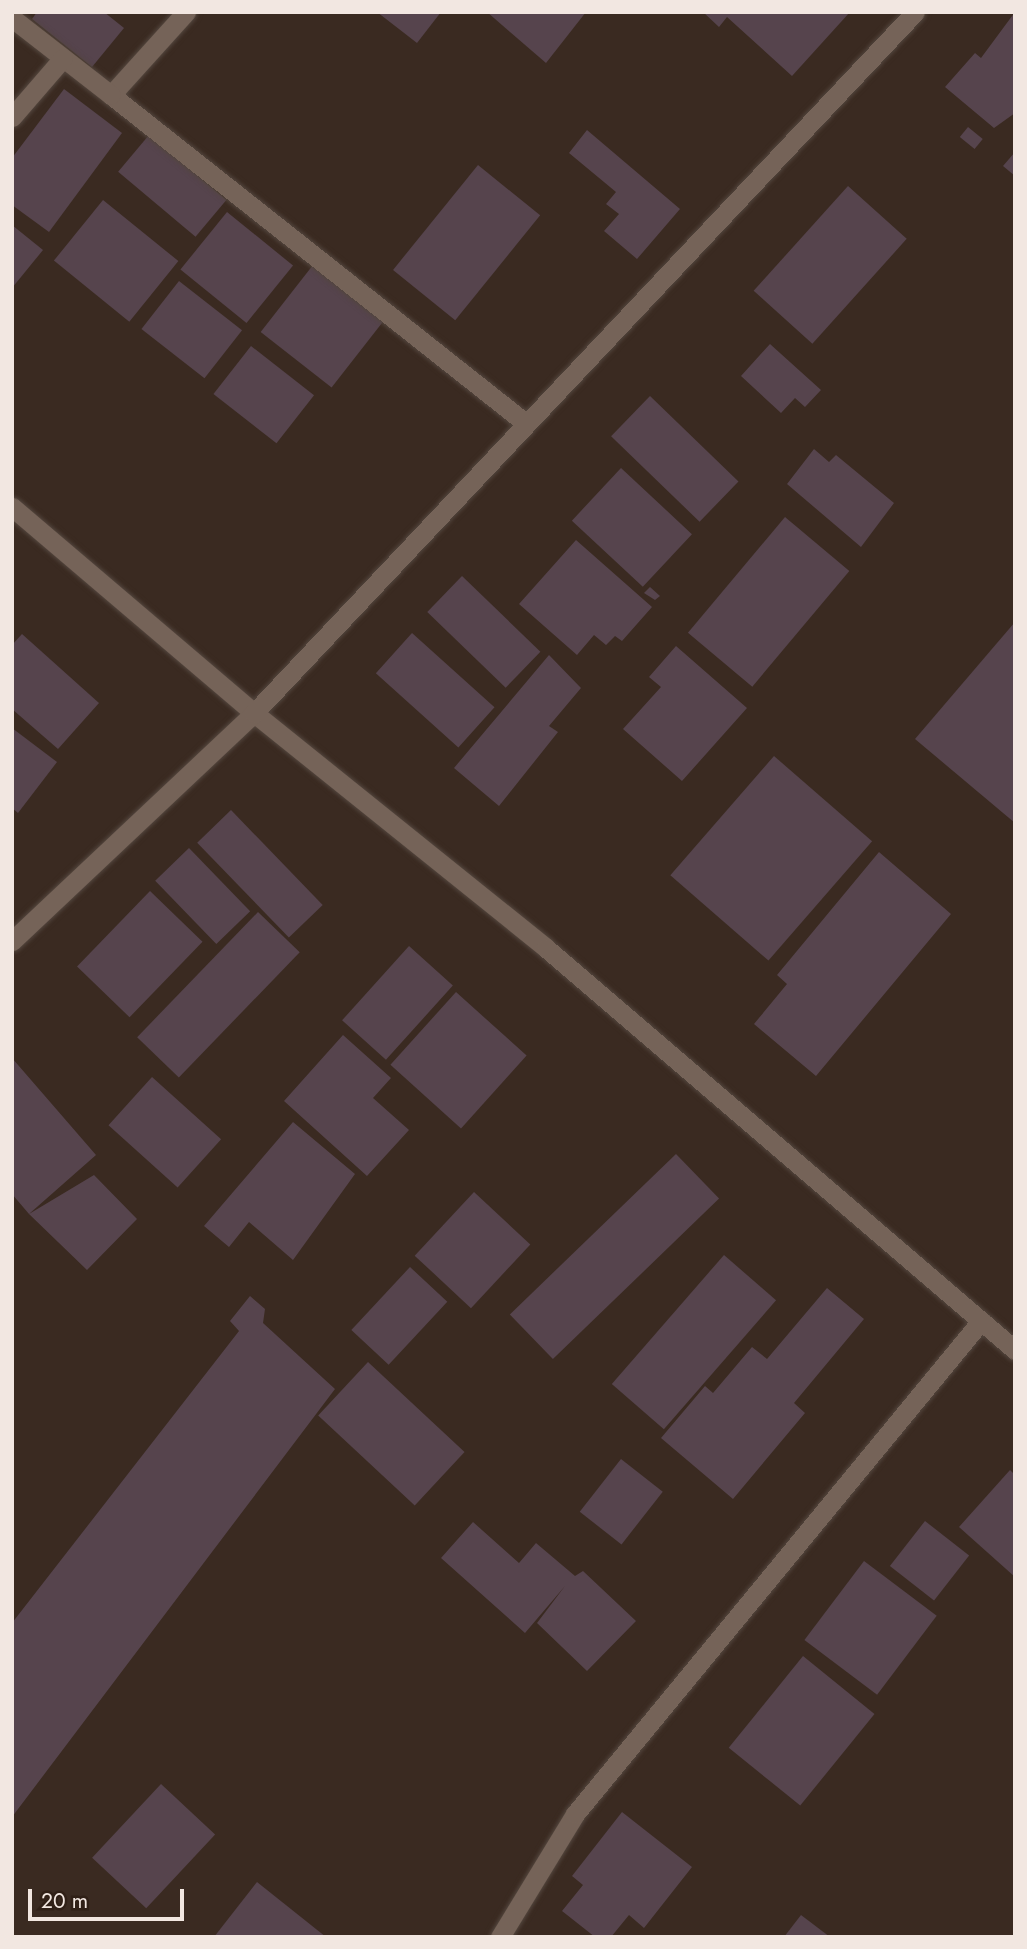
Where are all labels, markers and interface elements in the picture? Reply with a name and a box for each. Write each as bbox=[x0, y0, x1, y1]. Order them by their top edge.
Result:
scale bar bbox=[32, 1876, 187, 1920]
text: 20 m bbox=[41, 1886, 88, 1916]

